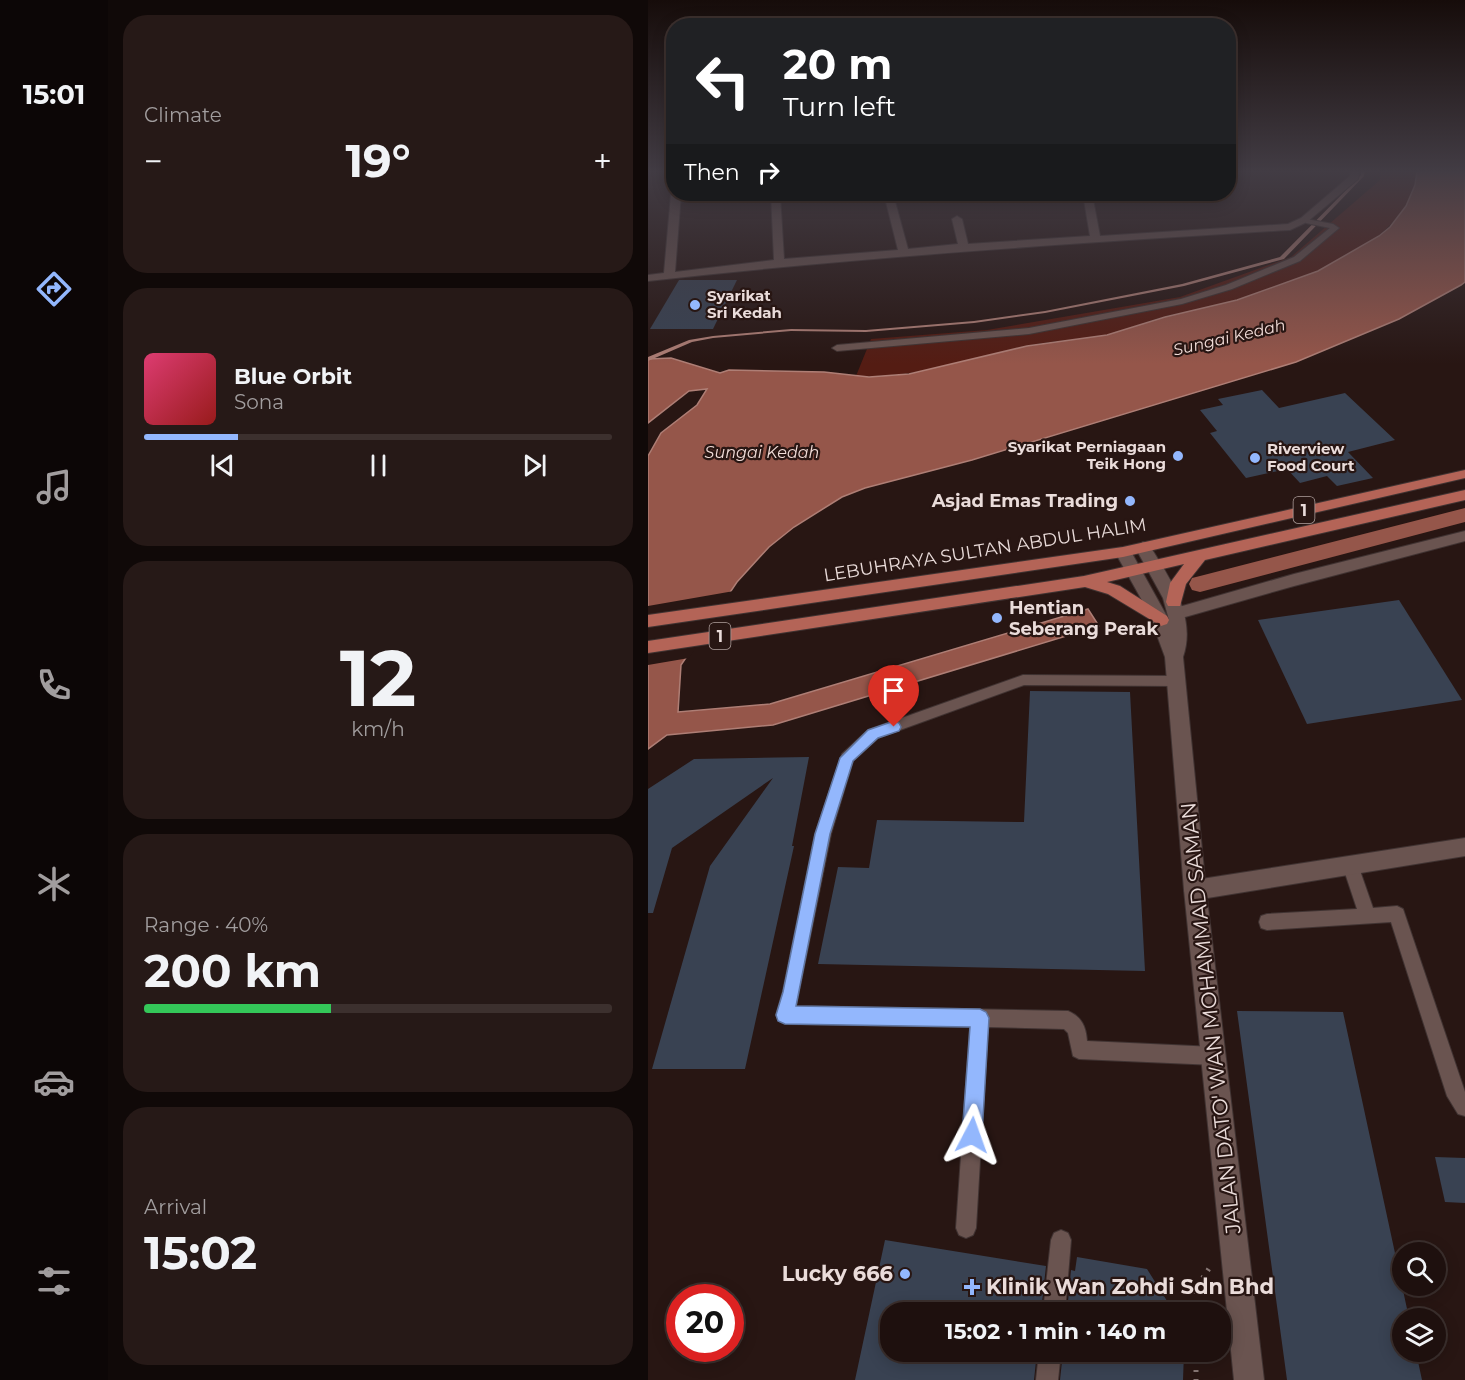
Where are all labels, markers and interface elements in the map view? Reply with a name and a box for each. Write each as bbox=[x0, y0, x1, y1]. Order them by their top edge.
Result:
text: 20 m bbox=[783, 38, 892, 90]
icon: left bbox=[684, 42, 762, 120]
text: 15:01 bbox=[23, 78, 85, 111]
text: Turn left bbox=[783, 90, 896, 123]
text: Climate bbox=[144, 103, 222, 127]
text: 19° bbox=[345, 133, 411, 188]
text: − bbox=[144, 141, 163, 181]
text: + bbox=[593, 141, 612, 181]
icon: right bbox=[752, 156, 785, 189]
text: Then bbox=[684, 159, 740, 186]
icon: directions bbox=[33, 268, 75, 310]
place label: Syarikat Sri Kedah bbox=[707, 286, 782, 322]
marker: Syarikat Sri Kedah bbox=[688, 298, 702, 312]
water label: Sungai Kedah bbox=[1171, 315, 1287, 360]
text: Blue Orbit bbox=[234, 363, 352, 390]
text: Sona bbox=[234, 390, 284, 414]
place label: Syarikat Perniagaan Teik Hong bbox=[1008, 437, 1166, 473]
place label: Riverview Food Court bbox=[1267, 439, 1355, 475]
water label: Sungai Kedah bbox=[705, 443, 819, 462]
icon: previous bbox=[206, 449, 239, 482]
icon: pause bbox=[362, 449, 395, 482]
icon: next bbox=[518, 449, 551, 482]
marker: Syarikat Perniagaan Teik Hong bbox=[1171, 449, 1185, 463]
marker: Riverview Food Court bbox=[1248, 451, 1262, 465]
icon: music bbox=[33, 466, 75, 508]
place label: Asjad Emas Trading bbox=[931, 490, 1118, 512]
marker: Asjad Emas Trading bbox=[1123, 494, 1137, 508]
road number: 1 bbox=[1294, 497, 1314, 523]
street label: LEBUHRAYA SULTAN ABDUL HALIM bbox=[822, 514, 1148, 586]
place label: Hentian Seberang Perak bbox=[1009, 597, 1158, 640]
marker: Hentian Seberang Perak bbox=[990, 611, 1004, 625]
road number: 1 bbox=[710, 623, 730, 649]
text: 12 bbox=[340, 630, 416, 726]
icon: phone bbox=[33, 664, 75, 706]
pin bbox=[868, 665, 919, 727]
icon: arrive bbox=[877, 674, 910, 707]
text: km/h bbox=[351, 717, 405, 741]
street label: JALAN DATO' WAN MOHAMMAD SAMAN bbox=[1175, 801, 1246, 1236]
icon: climate bbox=[33, 863, 75, 905]
text: Range · 40% bbox=[144, 913, 268, 937]
text: 200 km bbox=[144, 943, 321, 998]
icon: car bbox=[33, 1061, 75, 1103]
position arrow bbox=[940, 1103, 1004, 1167]
text: Arrival bbox=[144, 1195, 207, 1219]
text: 15:02 bbox=[144, 1225, 257, 1280]
map controls bbox=[1392, 1242, 1446, 1362]
button: search bbox=[1392, 1242, 1446, 1296]
icon: filters bbox=[33, 1260, 75, 1302]
place label: Lucky 666 bbox=[782, 1261, 893, 1286]
marker: Lucky 666 bbox=[898, 1267, 912, 1281]
place label: Klinik Wan Zohdi Sdn Bhd bbox=[986, 1274, 1274, 1299]
marker: Klinik Wan Zohdi Sdn Bhd bbox=[963, 1278, 981, 1296]
speed limit sign: 20 bbox=[666, 1284, 744, 1362]
button: layers bbox=[1392, 1308, 1446, 1362]
text: 15:02 · 1 min · 140 m bbox=[945, 1318, 1166, 1345]

